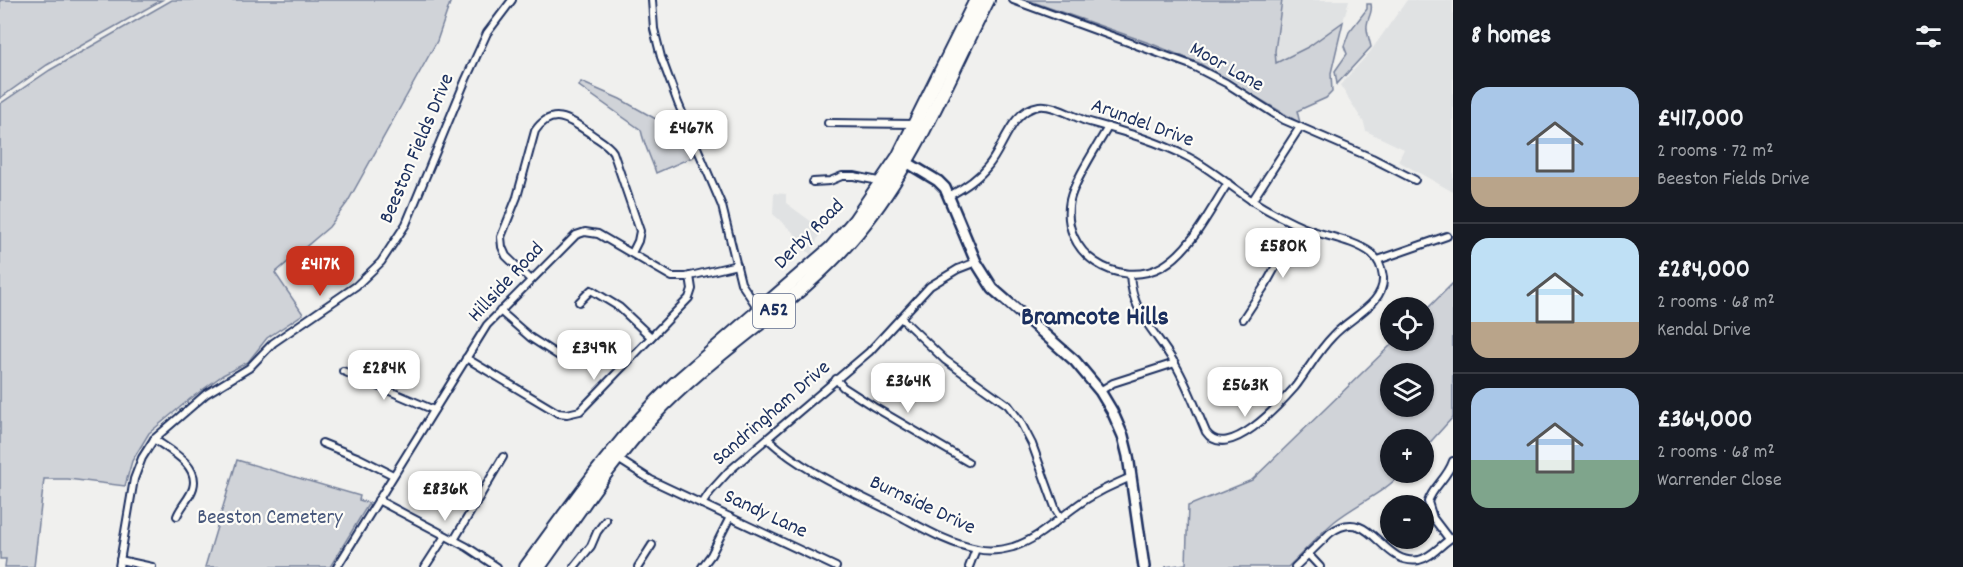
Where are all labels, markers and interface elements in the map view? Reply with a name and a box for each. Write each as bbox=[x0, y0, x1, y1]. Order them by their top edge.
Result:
text: 8 homes bbox=[1471, 18, 1551, 55]
icon: filters bbox=[1912, 20, 1945, 53]
street label: Moor Lane bbox=[1183, 35, 1269, 101]
street label: Beeston Fields Drive bbox=[373, 69, 463, 229]
street label: Arundel Drive bbox=[1086, 92, 1198, 156]
text: £417,000 bbox=[1657, 101, 1744, 138]
pin: £467K bbox=[649, 110, 733, 161]
icon: home bbox=[1519, 111, 1591, 183]
text: £467K bbox=[669, 115, 714, 143]
text: 2 rooms · 72 m² bbox=[1657, 138, 1773, 166]
text: Beeston Fields Drive bbox=[1657, 166, 1810, 194]
street label: Derby Road bbox=[768, 193, 852, 277]
pin: £580K bbox=[1241, 228, 1325, 279]
text: £580K bbox=[1259, 233, 1307, 261]
street label: Hillside Road bbox=[462, 236, 552, 330]
pin: £417K bbox=[278, 246, 362, 297]
text: £417K bbox=[300, 251, 340, 279]
text: £284,000 bbox=[1657, 252, 1750, 289]
icon: home bbox=[1519, 262, 1591, 334]
text: 2 rooms · 68 m² bbox=[1657, 289, 1775, 317]
road number: A52 bbox=[753, 294, 795, 328]
map controls bbox=[1380, 297, 1434, 549]
button: locate bbox=[1380, 297, 1434, 351]
district label: Bramcote Hills bbox=[1021, 299, 1169, 338]
text: Kendal Drive bbox=[1657, 317, 1751, 345]
pin: £349K bbox=[552, 330, 636, 381]
text: £349K bbox=[571, 335, 617, 363]
pin: £284K bbox=[342, 350, 426, 401]
street label: Sandringham Drive bbox=[706, 354, 838, 474]
text: £284K bbox=[362, 355, 406, 383]
pin: £364K bbox=[866, 363, 950, 414]
button: layers bbox=[1380, 363, 1434, 417]
pin: £563K bbox=[1203, 367, 1287, 418]
text: £364K bbox=[885, 368, 931, 396]
text: £563K bbox=[1221, 372, 1269, 400]
text: £364,000 bbox=[1657, 402, 1753, 439]
icon: home bbox=[1519, 412, 1591, 484]
button: + bbox=[1380, 429, 1434, 483]
text: 2 rooms · 68 m² bbox=[1657, 439, 1775, 467]
text: Warrender Close bbox=[1657, 467, 1782, 495]
street label: Burnside Drive bbox=[864, 468, 980, 544]
pin: £836K bbox=[403, 471, 487, 522]
text: £836K bbox=[422, 476, 468, 504]
street label: Sandy Lane bbox=[718, 483, 812, 547]
button: − bbox=[1380, 495, 1434, 549]
park label: Beeston Cemetery bbox=[197, 504, 343, 534]

